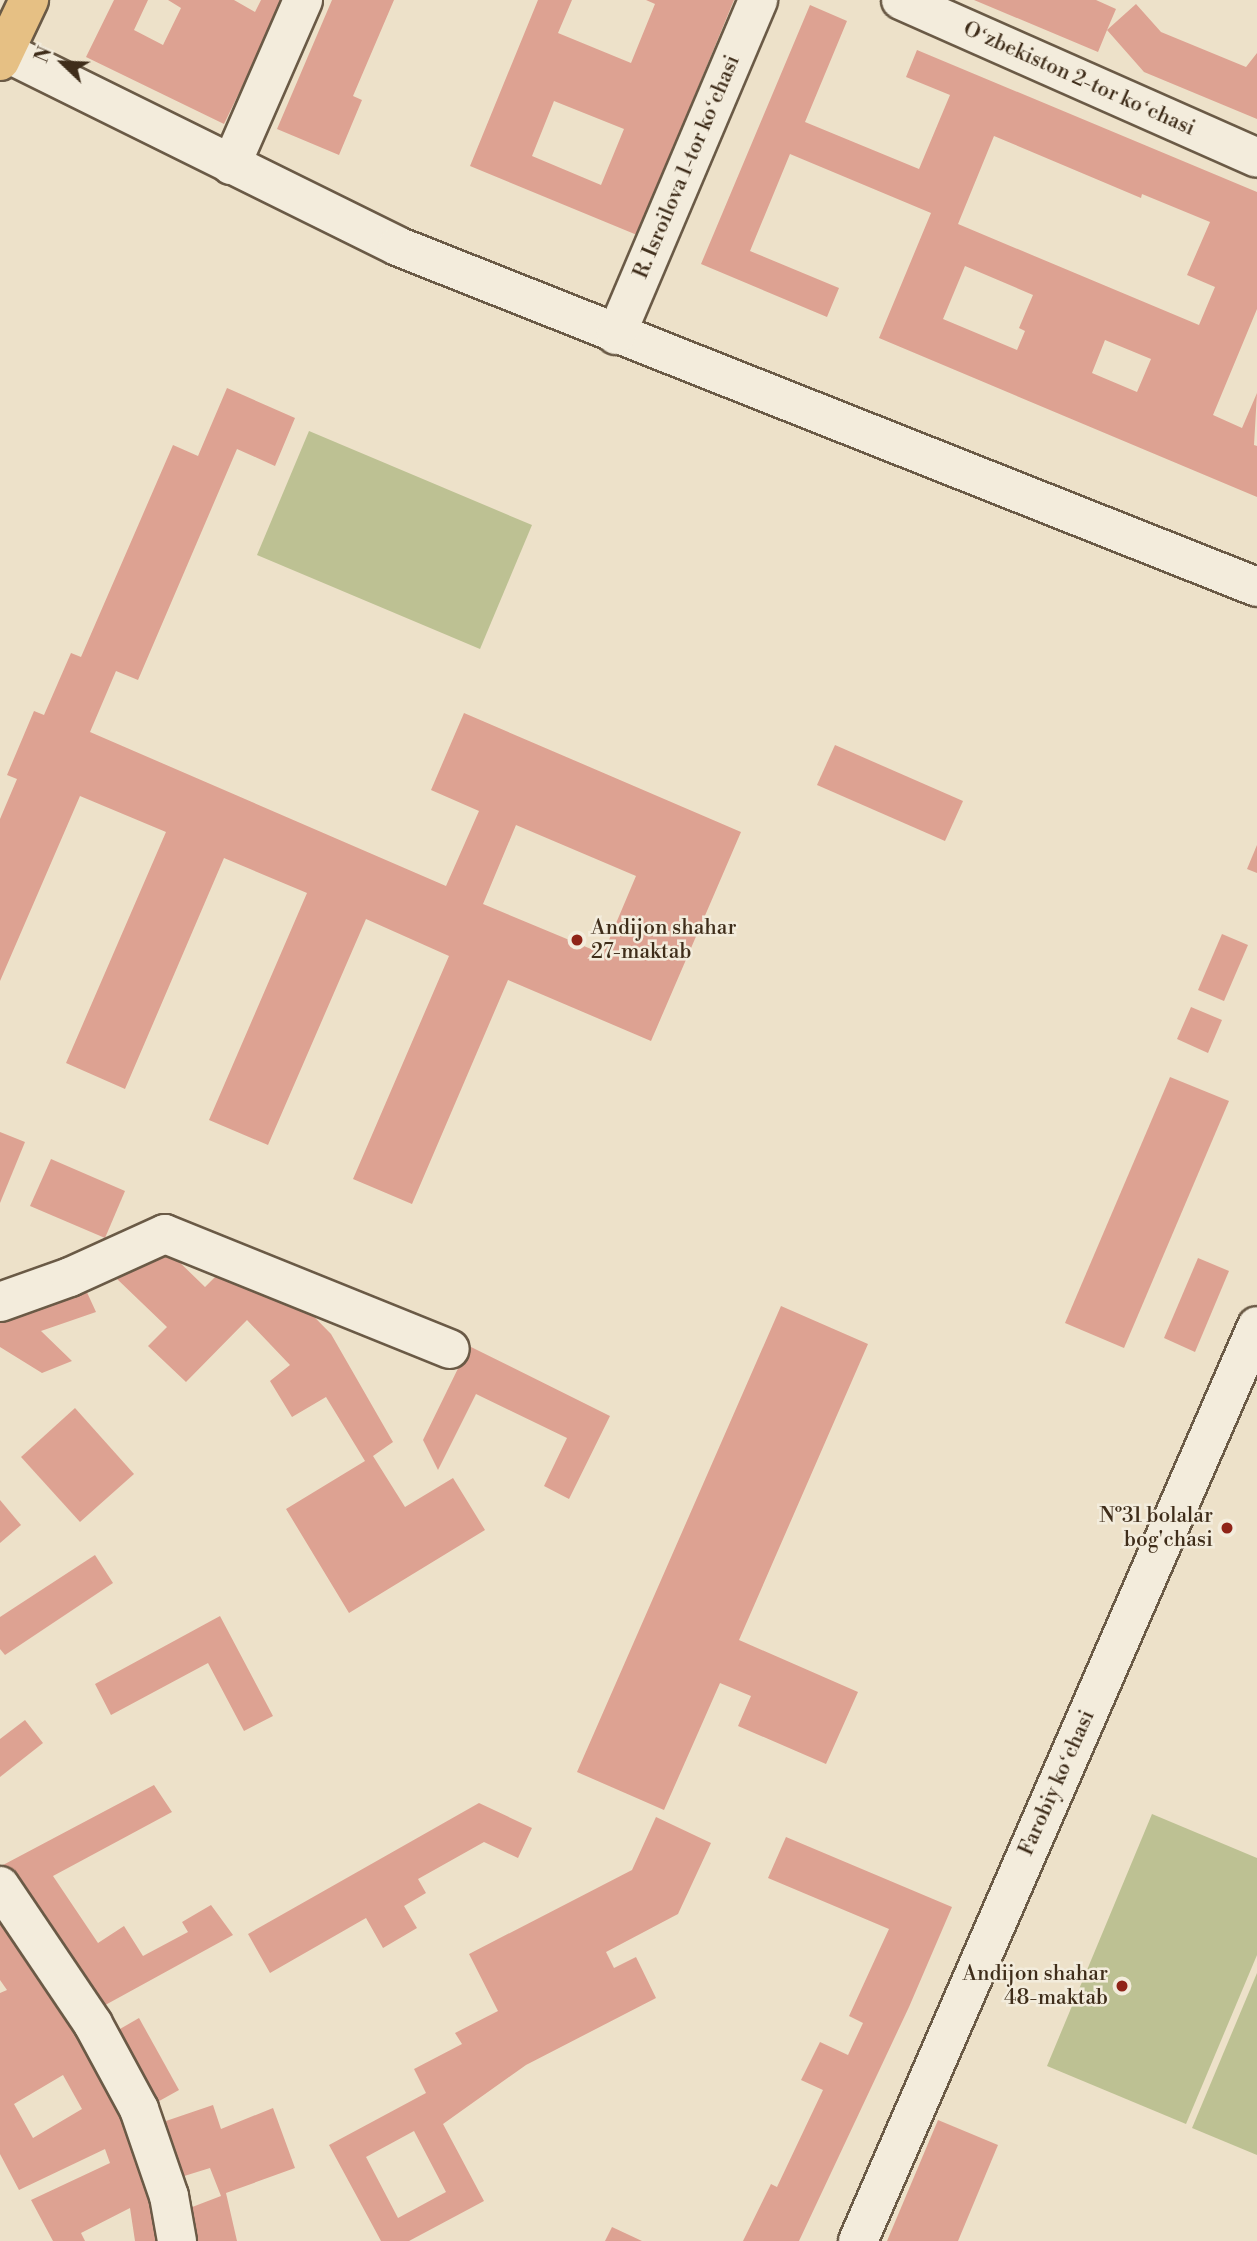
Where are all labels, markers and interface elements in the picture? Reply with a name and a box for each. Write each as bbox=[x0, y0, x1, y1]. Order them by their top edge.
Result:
street label: Oʻzbekiston 2-tor koʻchasi bbox=[959, 16, 1199, 142]
north arrow bbox=[28, 28, 98, 98]
text: N bbox=[30, 43, 58, 66]
street label: R. Isroilova 1-tor koʻchasi bbox=[628, 52, 746, 282]
place label: Andijon shahar 27-maktab bbox=[591, 915, 736, 965]
marker: Andijon shahar 27-maktab bbox=[569, 932, 585, 948]
place label: №31 bolalar bog'chasi bbox=[1099, 1503, 1213, 1553]
marker: №31 bolalar bog'chasi bbox=[1219, 1520, 1235, 1536]
street label: Farobiy koʻchasi bbox=[1014, 1706, 1100, 1860]
place label: Andijon shahar 48-maktab bbox=[963, 1961, 1108, 2011]
marker: Andijon shahar 48-maktab bbox=[1114, 1978, 1130, 1994]

